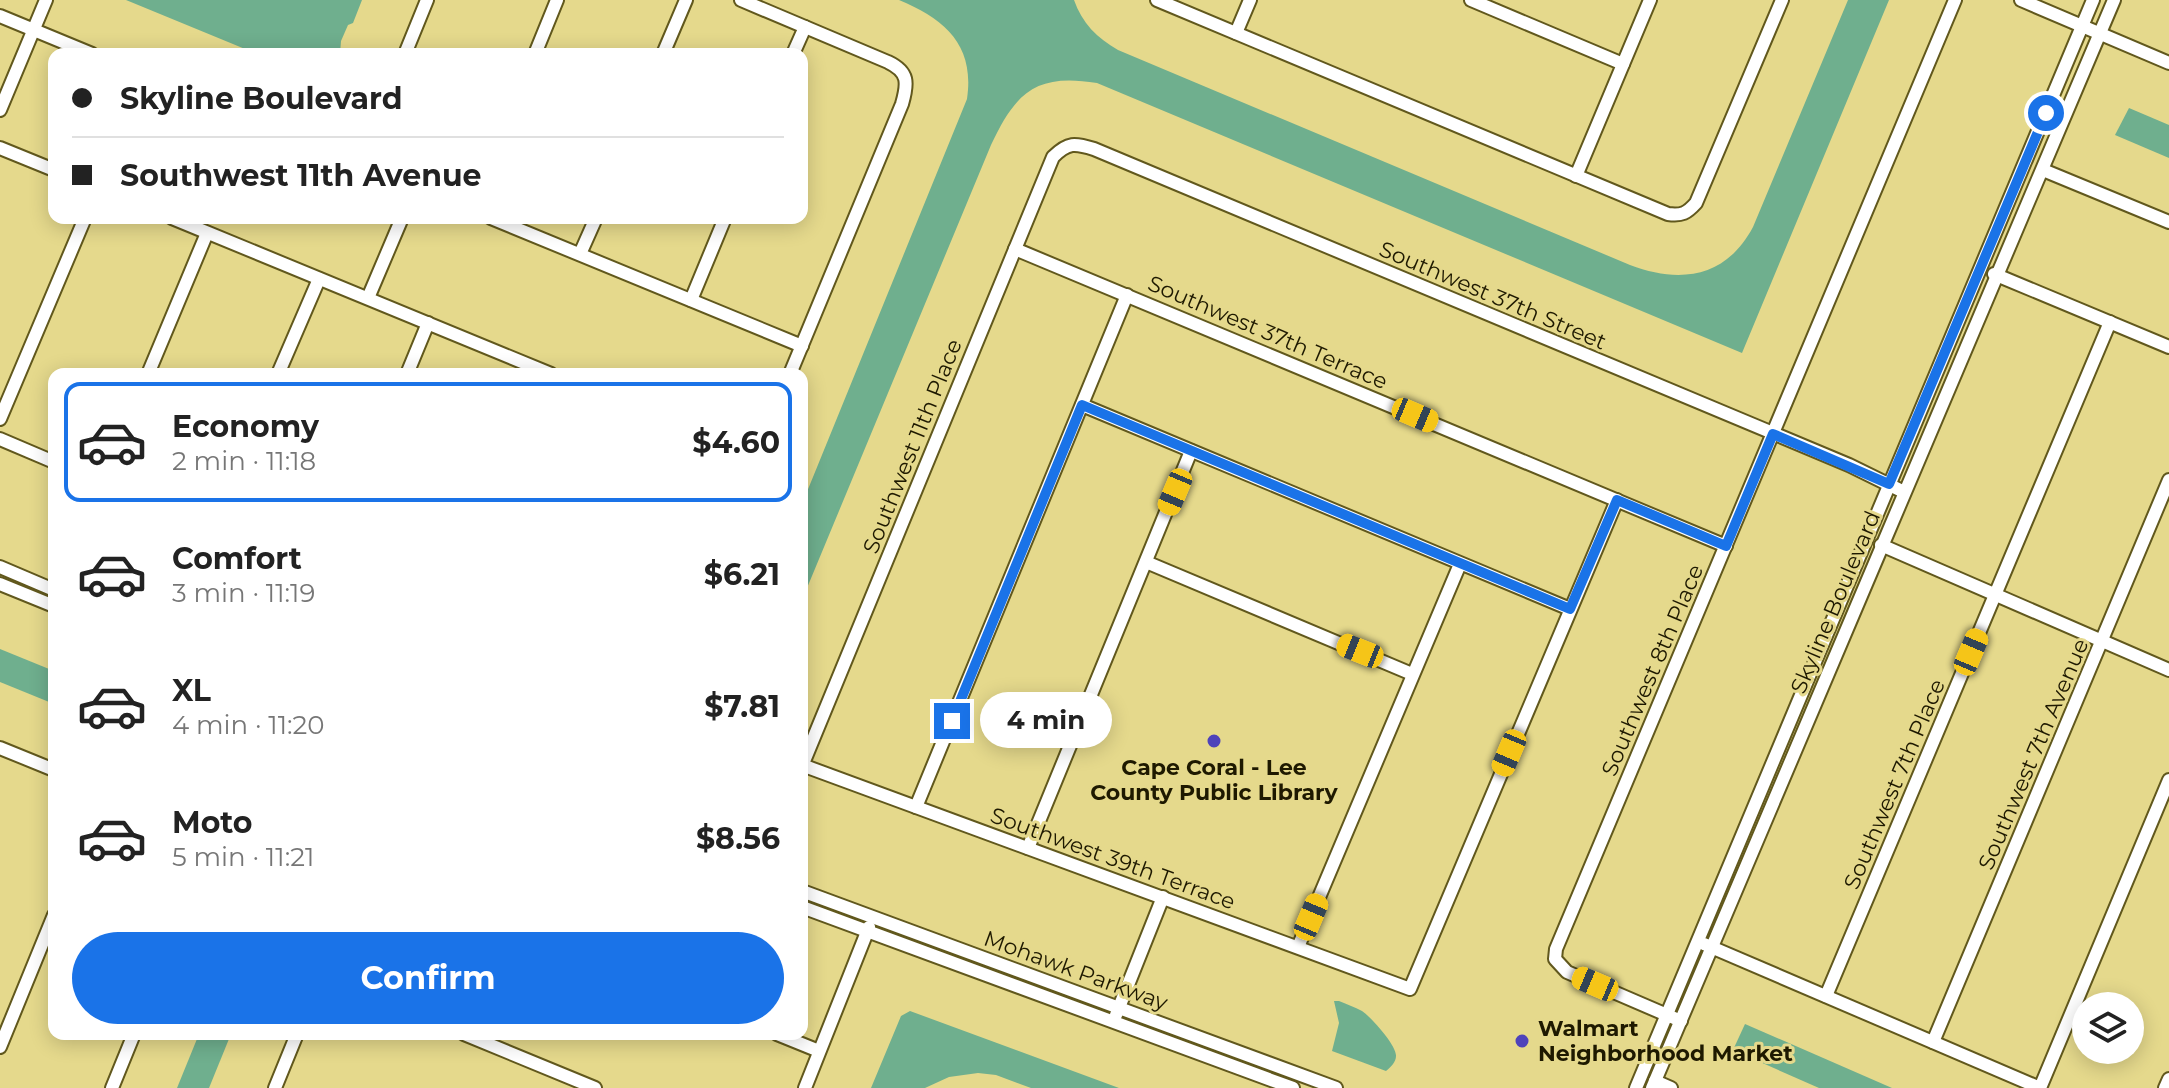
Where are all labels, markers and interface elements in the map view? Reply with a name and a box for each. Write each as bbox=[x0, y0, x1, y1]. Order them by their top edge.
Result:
text: Skyline Boulevard bbox=[120, 80, 402, 117]
route start bbox=[2028, 95, 2064, 131]
text: Southwest 11th Avenue bbox=[120, 157, 482, 194]
street label: Southwest 37th Street bbox=[1375, 235, 1611, 356]
street label: Southwest 37th Terrace bbox=[1144, 270, 1392, 395]
street label: Southwest 11th Place bbox=[857, 335, 968, 557]
car bbox=[1388, 395, 1442, 435]
icon: car bbox=[76, 406, 148, 478]
text: Economy bbox=[172, 408, 319, 445]
text: $4.60 bbox=[692, 424, 780, 461]
text: 2 min · 11:18 bbox=[172, 445, 316, 477]
car bbox=[1155, 465, 1195, 519]
street label: Skyline Boulevard bbox=[1785, 507, 1886, 698]
icon: car bbox=[76, 538, 148, 610]
text: Comfort bbox=[172, 540, 302, 577]
text: $6.21 bbox=[704, 556, 780, 593]
street label: Southwest 8th Place bbox=[1596, 560, 1709, 780]
text: 3 min · 11:19 bbox=[172, 577, 315, 609]
car bbox=[1951, 625, 1991, 679]
car bbox=[1333, 631, 1387, 671]
street label: Southwest 7th Avenue bbox=[1972, 634, 2094, 874]
icon: car bbox=[76, 670, 148, 742]
text: XL bbox=[172, 672, 211, 709]
street label: Southwest 7th Place bbox=[1838, 675, 1951, 893]
text: $7.81 bbox=[704, 688, 780, 725]
callout: 4 min bbox=[980, 693, 1112, 749]
route end bbox=[934, 703, 970, 739]
text: 4 min bbox=[1007, 704, 1085, 736]
text: 4 min · 11:20 bbox=[172, 709, 325, 741]
car bbox=[1489, 726, 1529, 780]
marker: Cape Coral - Lee County Public Library bbox=[1205, 732, 1223, 750]
place label: Cape Coral - Lee County Public Library bbox=[1090, 754, 1339, 806]
icon: car bbox=[76, 802, 148, 874]
street label: Southwest 39th Terrace bbox=[987, 802, 1239, 915]
text: Moto bbox=[172, 804, 253, 841]
text: $8.56 bbox=[696, 820, 780, 857]
text: 5 min · 11:21 bbox=[172, 841, 314, 873]
car bbox=[1291, 890, 1331, 944]
street label: Mohawk Parkway bbox=[980, 925, 1172, 1016]
button: Confirm bbox=[72, 932, 784, 1024]
car bbox=[1568, 964, 1622, 1004]
map controls bbox=[2072, 992, 2144, 1064]
button: layers bbox=[2072, 992, 2144, 1064]
place label: Walmart Neighborhood Market bbox=[1538, 1015, 1793, 1067]
marker: Walmart Neighborhood Market bbox=[1513, 1032, 1531, 1050]

